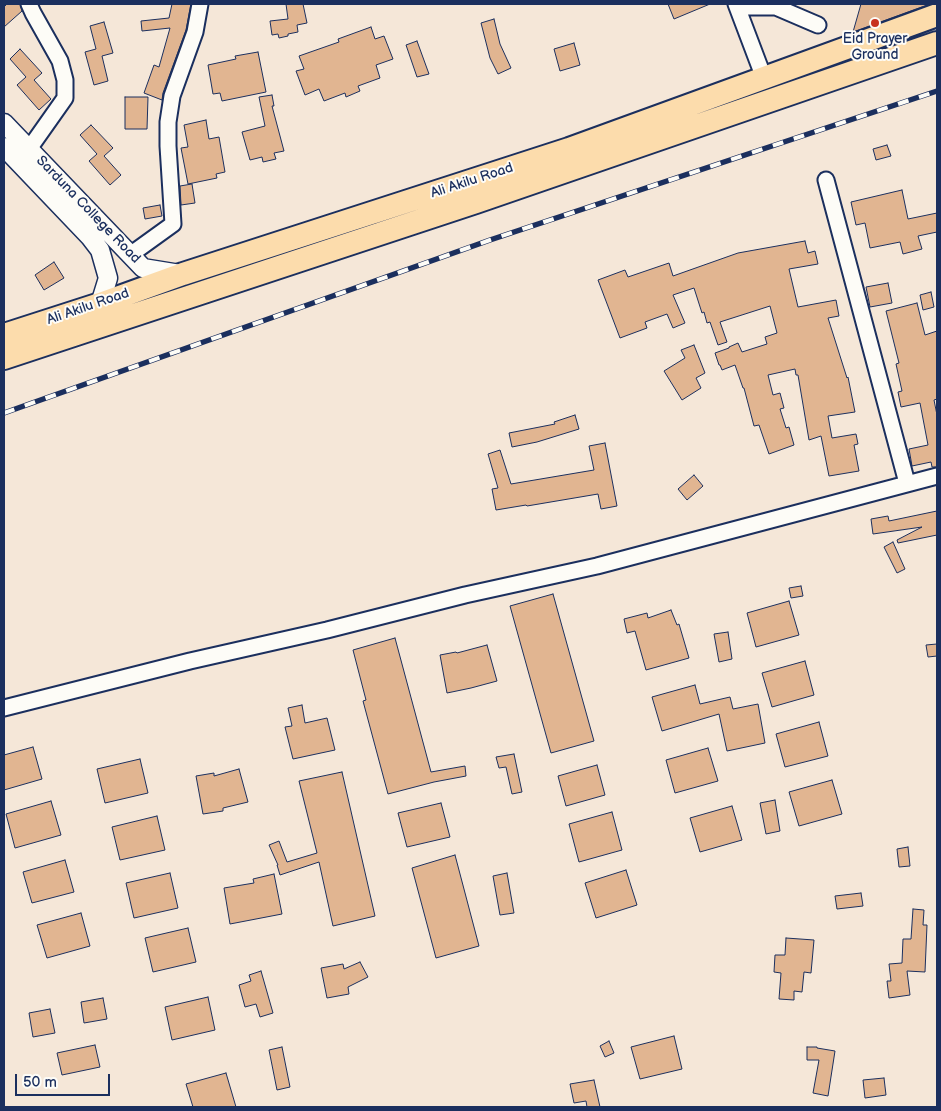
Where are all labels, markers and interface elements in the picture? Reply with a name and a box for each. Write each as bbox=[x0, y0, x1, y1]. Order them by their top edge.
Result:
marker: Eid Prayer Ground bbox=[869, 17, 881, 29]
place label: Eid Prayer Ground bbox=[843, 31, 907, 64]
street label: Sarduna College Road bbox=[32, 153, 144, 267]
street label: Ali Akilu Road bbox=[429, 160, 515, 202]
street label: Ali Akilu Road bbox=[45, 285, 131, 329]
scale bar bbox=[18, 1064, 112, 1096]
text: 50 m bbox=[23, 1073, 57, 1092]

